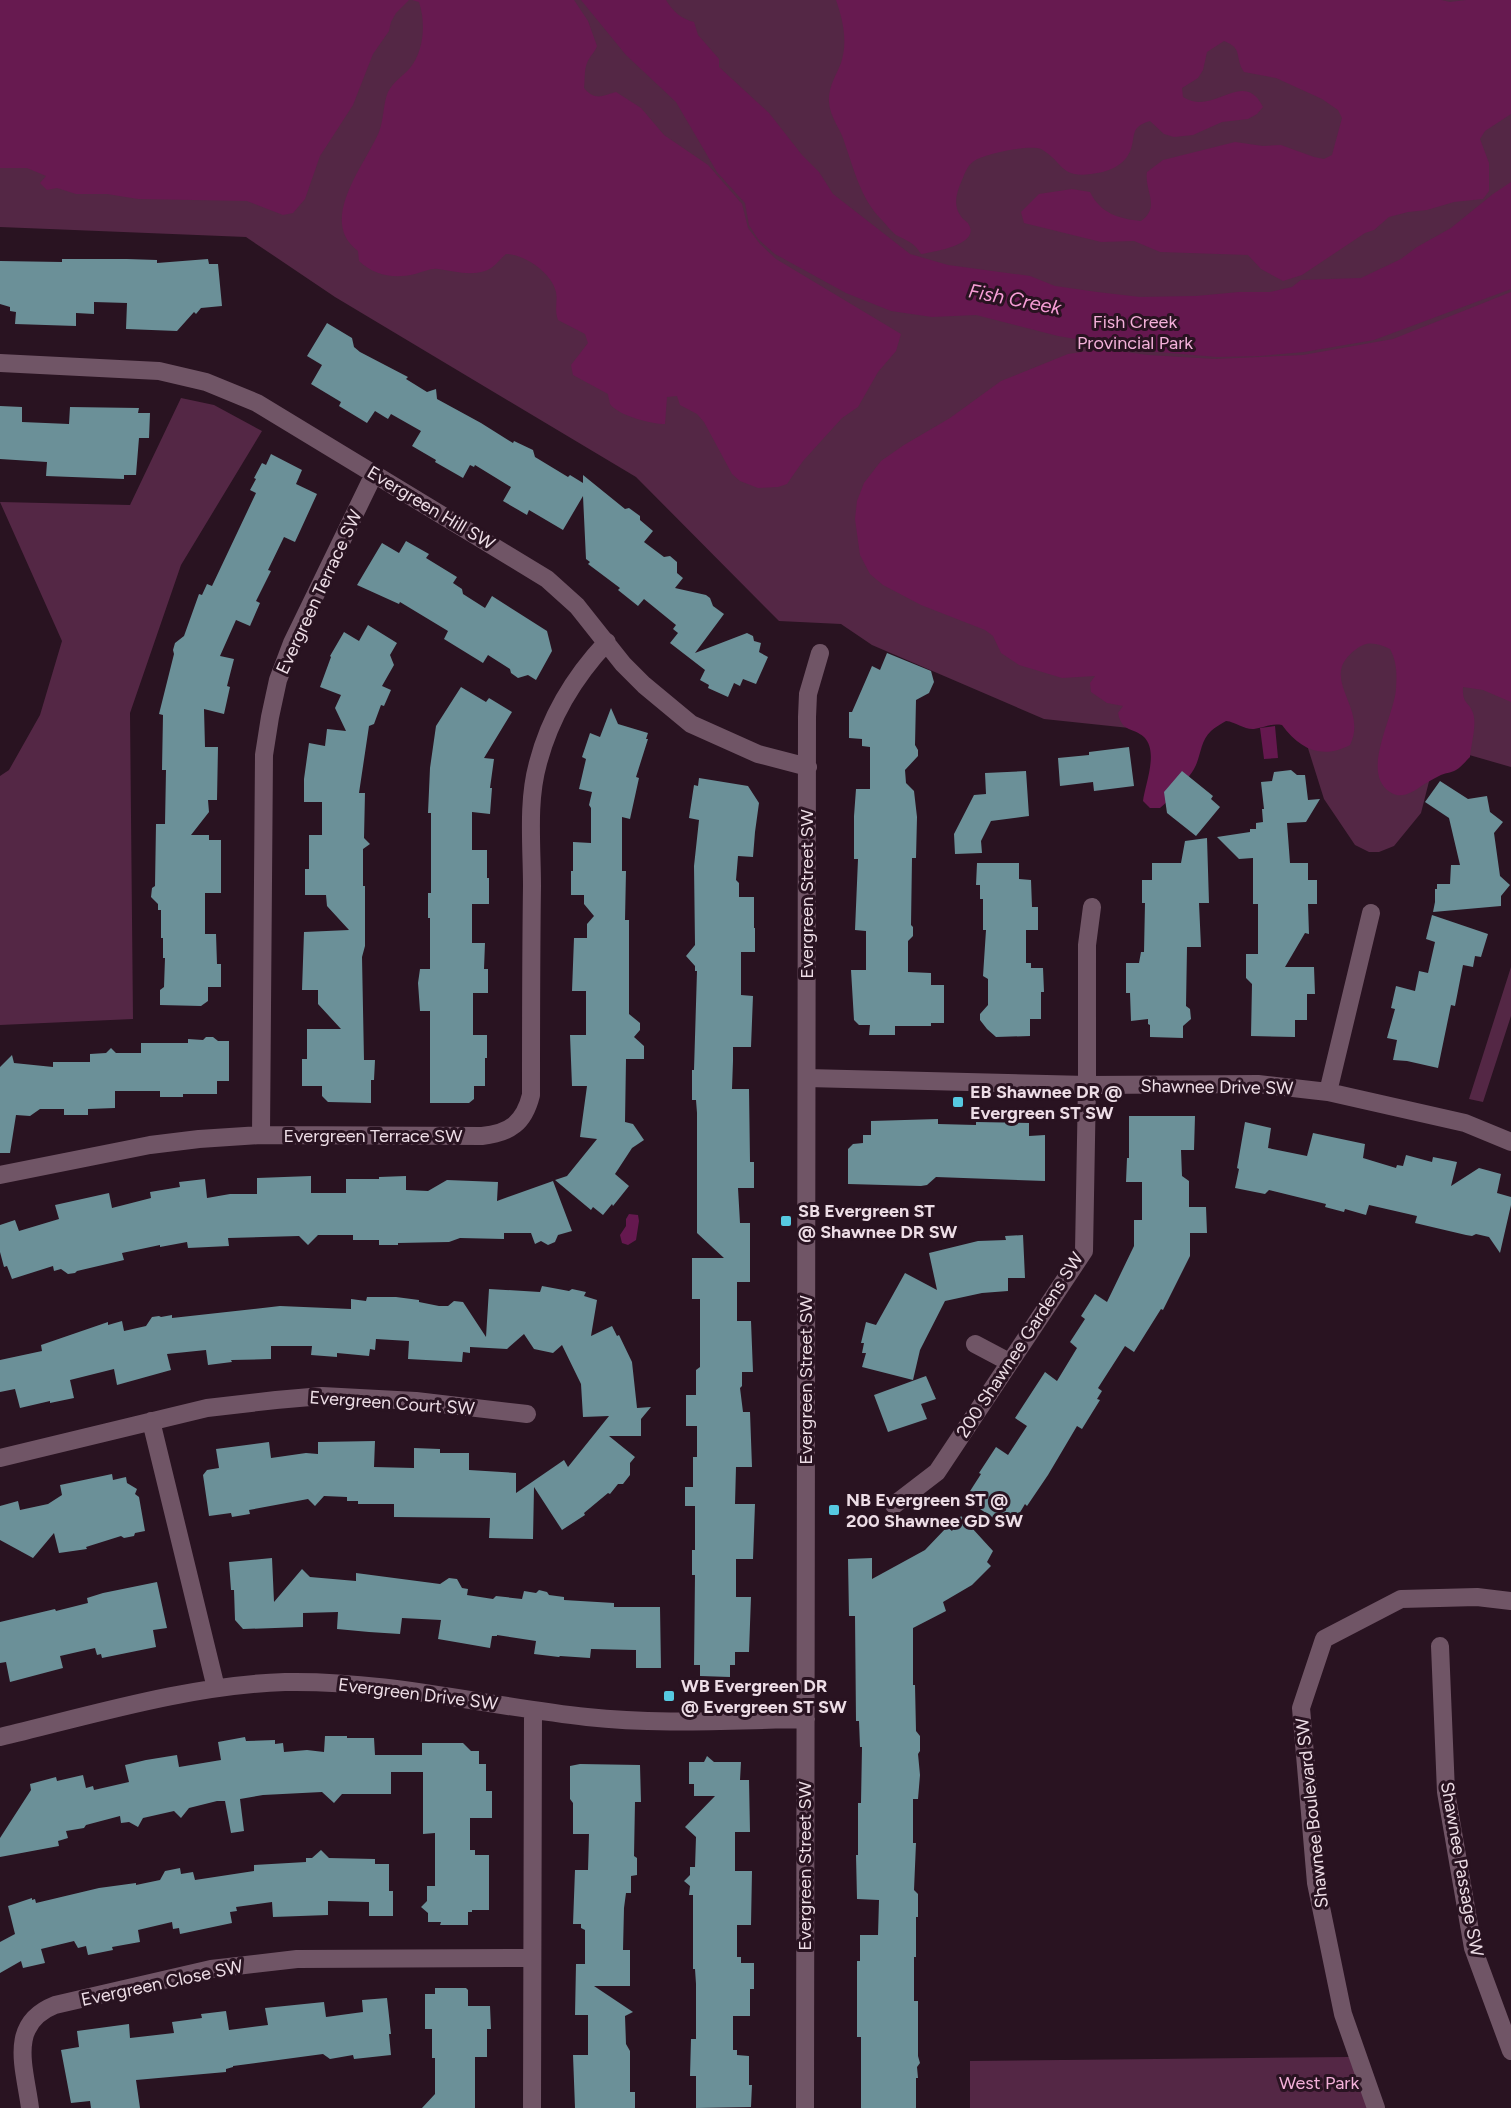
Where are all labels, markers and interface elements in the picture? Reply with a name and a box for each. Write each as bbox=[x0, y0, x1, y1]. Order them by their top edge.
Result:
water label: Fish Creek bbox=[967, 278, 1065, 320]
park label: Fish Creek Provincial Park bbox=[1077, 311, 1193, 354]
street label: Evergreen Hill SW bbox=[363, 461, 499, 555]
street label: Evergreen Terrace SW bbox=[271, 506, 367, 678]
street label: Evergreen Street SW bbox=[796, 808, 818, 979]
street label: Shawnee Drive SW bbox=[1140, 1075, 1294, 1099]
place label: EB Shawnee DR @ Evergreen ST SW bbox=[970, 1081, 1122, 1124]
marker: EB Shawnee DR @ Evergreen ST SW bbox=[951, 1095, 965, 1109]
street label: Evergreen Terrace SW bbox=[284, 1125, 463, 1147]
place label: SB Evergreen ST @ Shawnee DR SW bbox=[798, 1200, 958, 1243]
marker: SB Evergreen ST @ Shawnee DR SW bbox=[779, 1214, 793, 1228]
street label: 200 Shawnee Gardens SW bbox=[952, 1248, 1089, 1442]
street label: Evergreen Street SW bbox=[795, 1294, 817, 1465]
street label: Evergreen Court SW bbox=[309, 1386, 476, 1420]
place label: NB Evergreen ST @ 200 Shawnee GD SW bbox=[846, 1489, 1023, 1532]
marker: NB Evergreen ST @ 200 Shawnee GD SW bbox=[827, 1503, 841, 1517]
street label: Evergreen Drive SW bbox=[337, 1673, 500, 1715]
place label: WB Evergreen DR @ Evergreen ST SW bbox=[681, 1675, 847, 1718]
marker: WB Evergreen DR @ Evergreen ST SW bbox=[662, 1689, 676, 1703]
street label: Shawnee Boulevard SW bbox=[1291, 1716, 1333, 1909]
street label: Evergreen Street SW bbox=[794, 1780, 816, 1951]
street label: Shawnee Passage SW bbox=[1436, 1780, 1488, 1959]
street label: Evergreen Close SW bbox=[79, 1955, 246, 2011]
park label: West Park bbox=[1279, 2072, 1359, 2094]

